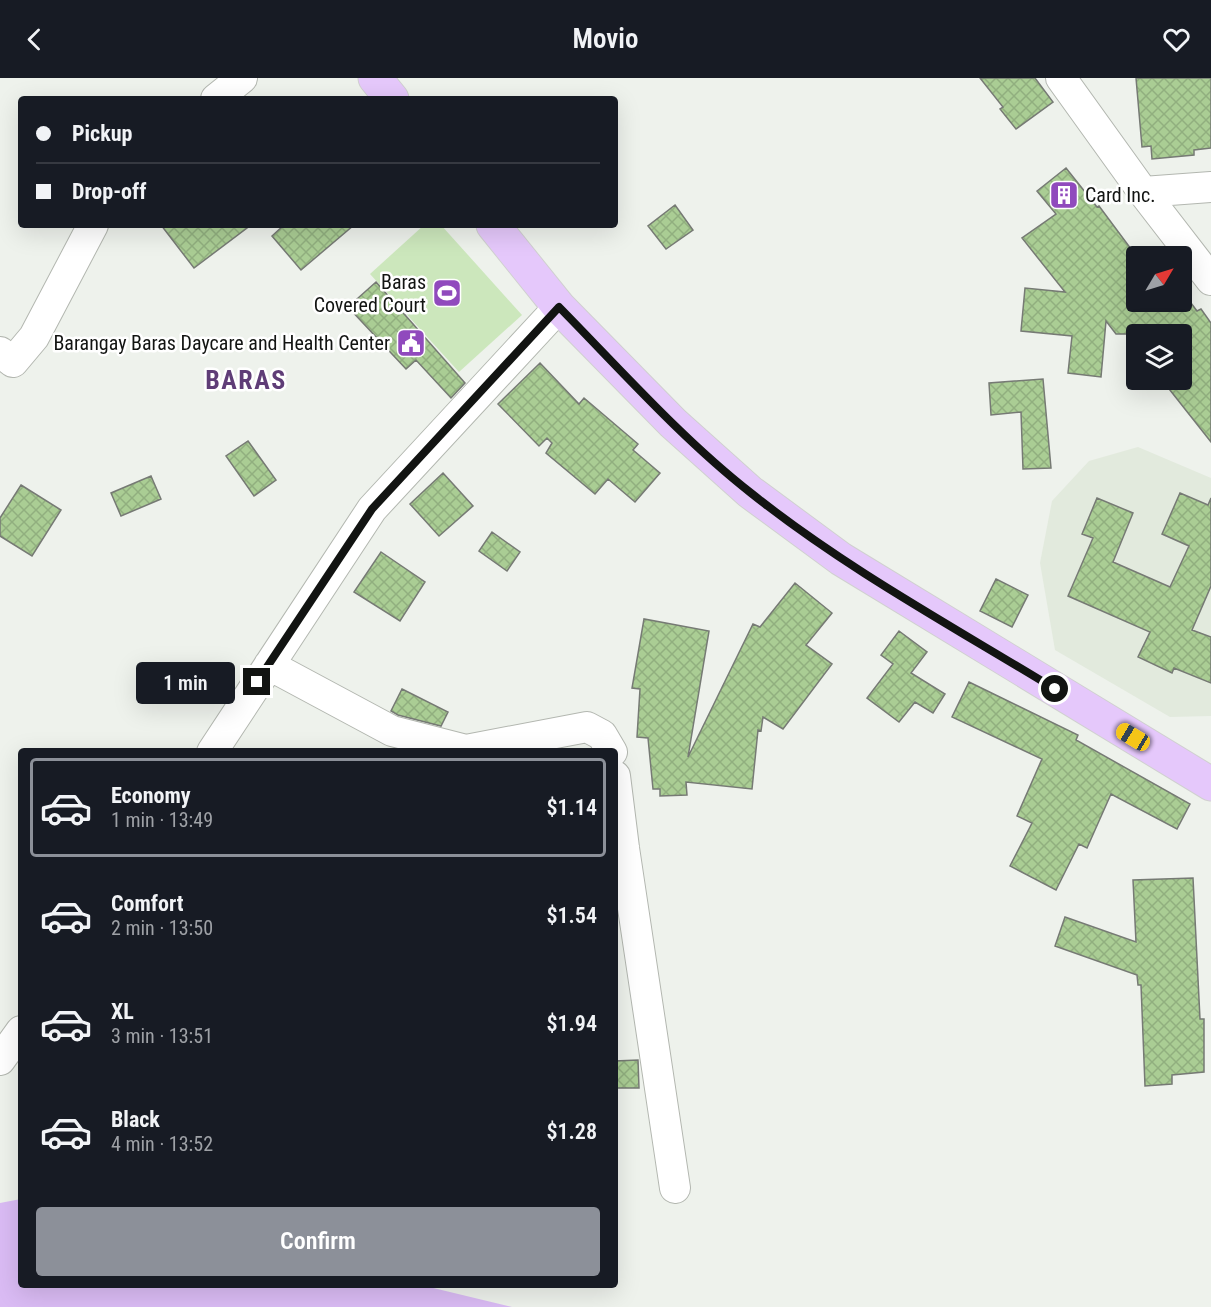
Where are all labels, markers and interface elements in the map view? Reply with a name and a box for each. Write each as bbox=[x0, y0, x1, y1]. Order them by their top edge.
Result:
icon: back bbox=[18, 23, 51, 56]
text: Movio bbox=[573, 23, 638, 55]
icon: heart bbox=[1160, 23, 1193, 56]
text: Pickup bbox=[72, 121, 132, 146]
text: Drop-off bbox=[72, 179, 146, 204]
building icon: Card Inc. bbox=[1048, 179, 1080, 211]
place label: Card Inc. bbox=[1085, 183, 1156, 207]
north arrow bbox=[1126, 246, 1192, 312]
map controls bbox=[1126, 246, 1192, 390]
place label: Baras Covered Court bbox=[314, 270, 426, 317]
sports icon: Baras Covered Court bbox=[431, 277, 463, 309]
button: layers bbox=[1126, 324, 1192, 390]
public building icon: Barangay Baras Daycare and Health Center bbox=[395, 327, 427, 359]
place label: Barangay Baras Daycare and Health Center bbox=[53, 331, 390, 355]
district label: BARAS bbox=[205, 365, 287, 395]
callout: 1 min bbox=[137, 661, 236, 703]
route end bbox=[243, 668, 270, 695]
text: 1 min bbox=[163, 671, 208, 695]
route start bbox=[1041, 675, 1068, 702]
car bbox=[1113, 720, 1153, 754]
icon: car bbox=[39, 781, 93, 835]
text: Economy bbox=[111, 783, 191, 808]
text: $1.14 bbox=[546, 795, 597, 820]
text: 1 min · 13:49 bbox=[111, 808, 213, 832]
icon: car bbox=[39, 889, 93, 943]
text: Comfort bbox=[111, 891, 184, 916]
text: $1.54 bbox=[546, 903, 597, 928]
text: 2 min · 13:50 bbox=[111, 916, 213, 940]
icon: car bbox=[39, 997, 93, 1051]
text: XL bbox=[111, 999, 134, 1024]
text: $1.94 bbox=[546, 1011, 597, 1036]
text: 3 min · 13:51 bbox=[111, 1024, 213, 1048]
icon: car bbox=[39, 1105, 93, 1159]
text: Black bbox=[111, 1107, 160, 1132]
text: $1.28 bbox=[546, 1119, 597, 1144]
text: 4 min · 13:52 bbox=[111, 1132, 213, 1156]
button: Confirm bbox=[36, 1207, 600, 1276]

